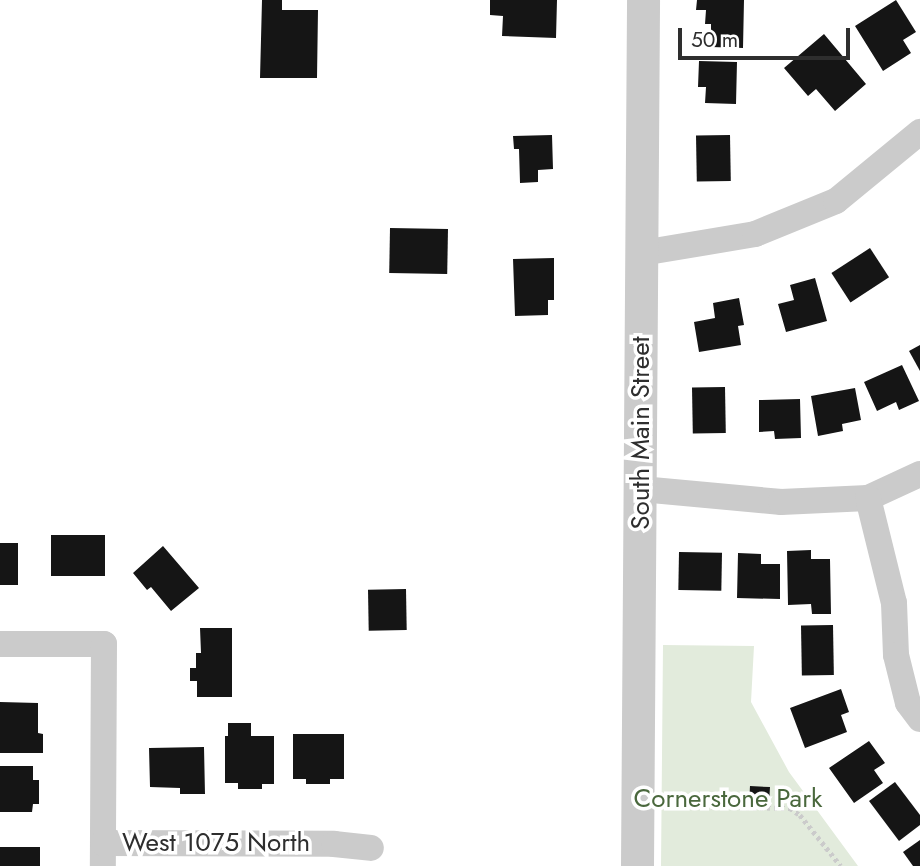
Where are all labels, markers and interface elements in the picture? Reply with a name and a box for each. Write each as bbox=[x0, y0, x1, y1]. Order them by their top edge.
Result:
scale bar bbox=[682, 14, 853, 58]
text: 50 m bbox=[691, 25, 738, 55]
street label: South Main Street bbox=[625, 336, 657, 530]
park label: Cornerstone Park bbox=[634, 783, 822, 815]
street label: West 1075 North bbox=[122, 827, 310, 859]

